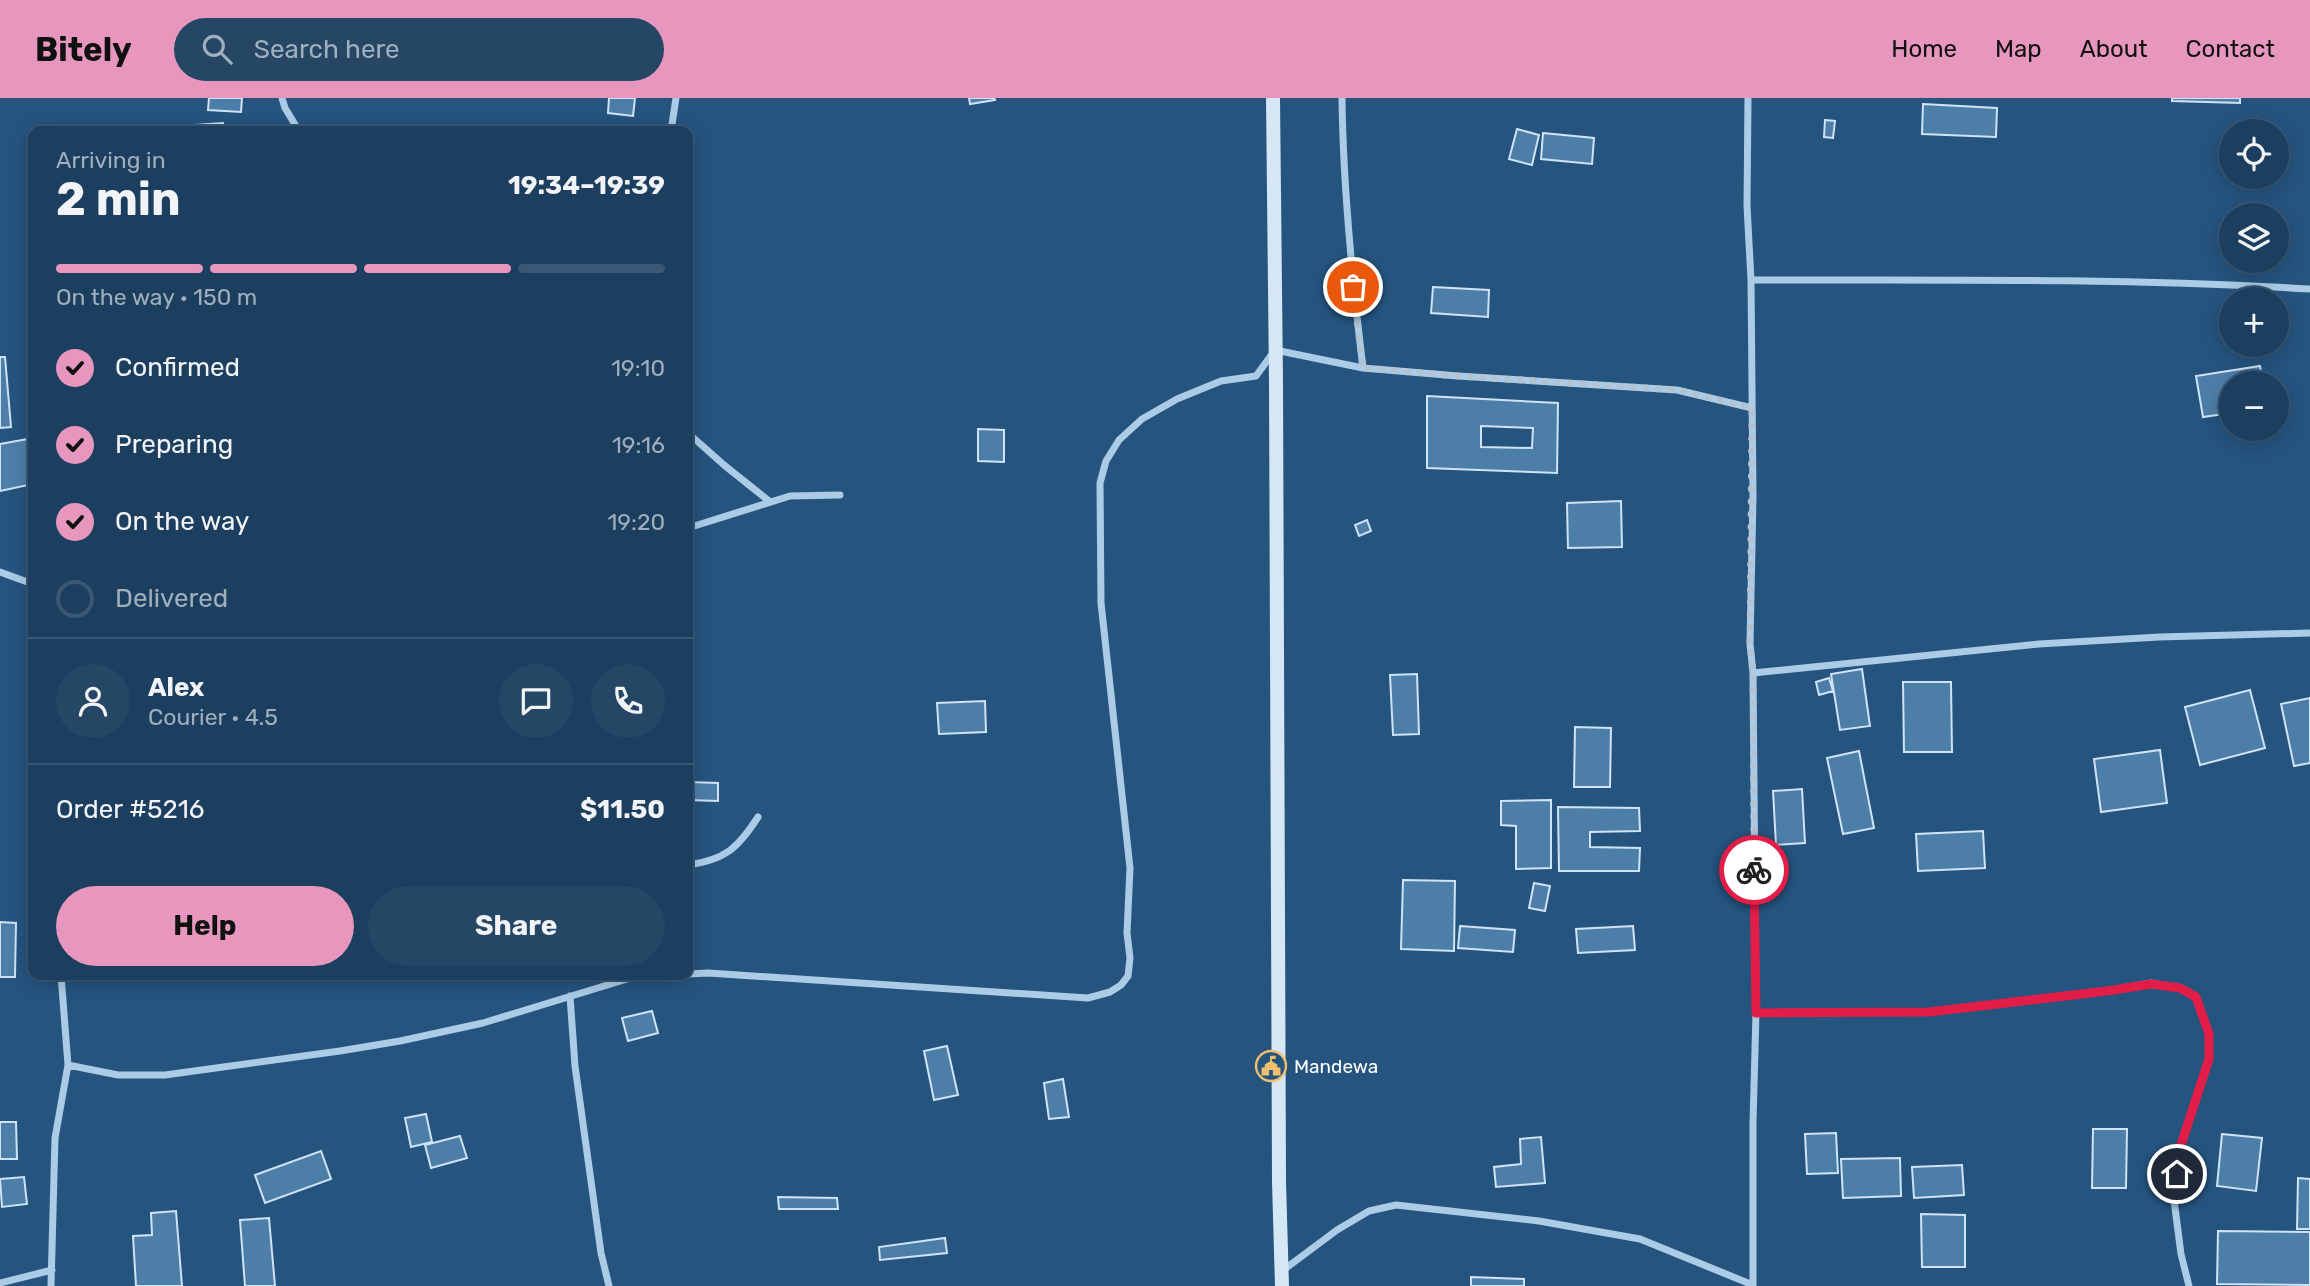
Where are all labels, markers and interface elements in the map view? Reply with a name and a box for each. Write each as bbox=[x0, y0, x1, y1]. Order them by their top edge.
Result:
search box bbox=[174, 18, 664, 81]
text: Bitely bbox=[35, 30, 132, 69]
icon: search bbox=[198, 30, 236, 68]
text: Search here bbox=[254, 34, 400, 65]
text: Home bbox=[1891, 35, 1957, 63]
text: Map bbox=[1995, 35, 2042, 63]
text: About bbox=[2080, 35, 2148, 63]
text: Contact bbox=[2186, 35, 2275, 63]
map controls bbox=[2219, 119, 2289, 441]
button: locate bbox=[2219, 119, 2289, 189]
text: Arriving in bbox=[56, 146, 166, 174]
text: 19:34–19:39 bbox=[508, 170, 665, 201]
text: 2 min bbox=[56, 172, 181, 227]
button: layers bbox=[2219, 203, 2289, 273]
pin bbox=[1323, 257, 1383, 317]
icon: bag bbox=[1334, 268, 1372, 306]
text: On the way · 150 m bbox=[56, 283, 257, 311]
button: + bbox=[2219, 287, 2289, 357]
icon: check bbox=[56, 349, 94, 387]
text: Confirmed bbox=[115, 352, 240, 383]
text: 19:10 bbox=[611, 354, 665, 382]
button: − bbox=[2219, 371, 2289, 441]
icon: check bbox=[56, 426, 94, 464]
text: Preparing bbox=[115, 429, 233, 460]
text: 19:16 bbox=[612, 431, 665, 459]
icon: check bbox=[56, 503, 94, 541]
text: On the way bbox=[115, 506, 249, 537]
text: 19:20 bbox=[608, 508, 665, 536]
text: Delivered bbox=[115, 583, 228, 614]
button: person bbox=[56, 664, 130, 738]
button: chat bbox=[499, 664, 573, 738]
button: phone bbox=[591, 664, 665, 738]
text: Alex bbox=[148, 672, 204, 703]
text: Courier · 4.5 bbox=[148, 703, 278, 731]
text: Order #5216 bbox=[56, 794, 205, 825]
text: $11.50 bbox=[580, 794, 665, 825]
courier bbox=[1719, 835, 1789, 905]
icon: bike bbox=[1735, 851, 1773, 889]
button: Help bbox=[56, 886, 354, 966]
button: Share bbox=[368, 886, 665, 966]
public building icon: Mandewa bbox=[1254, 1049, 1288, 1083]
place label: Mandewa bbox=[1294, 1055, 1378, 1078]
pin bbox=[2147, 1144, 2207, 1204]
icon: home bbox=[2158, 1155, 2196, 1193]

